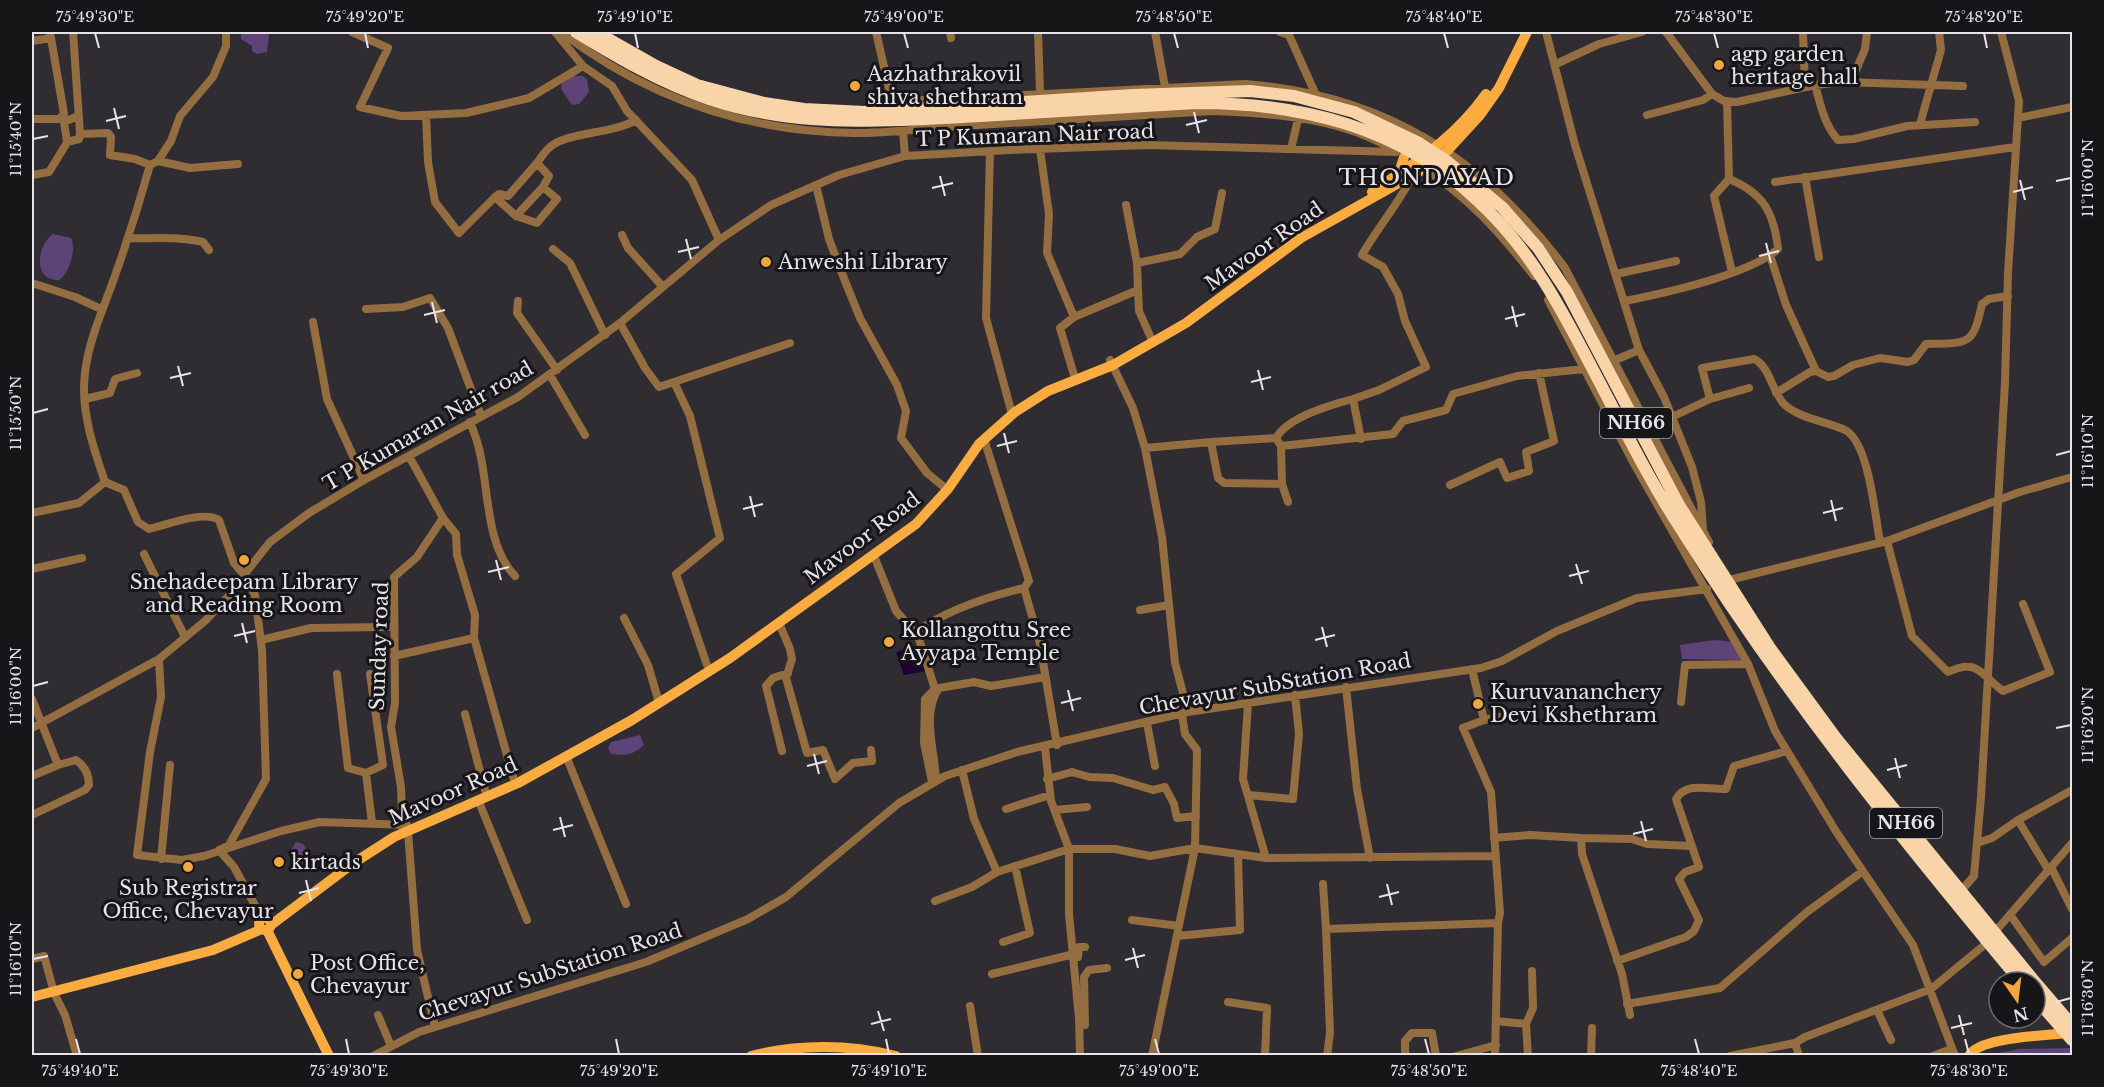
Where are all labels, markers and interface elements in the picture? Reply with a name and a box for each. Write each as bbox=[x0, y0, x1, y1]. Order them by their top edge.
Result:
text: 75°49'30"E bbox=[56, 7, 134, 26]
text: 75°49'20"E bbox=[326, 7, 404, 26]
text: 75°49'10"E bbox=[597, 7, 673, 26]
text: 75°49'00"E bbox=[864, 7, 944, 26]
text: 75°48'50"E bbox=[1136, 7, 1213, 26]
text: 75°48'40"E bbox=[1406, 7, 1483, 26]
text: 75°48'30"E bbox=[1675, 7, 1753, 26]
text: 75°48'20"E bbox=[1945, 7, 2023, 26]
place label: agp garden heritage hall bbox=[1731, 42, 1858, 89]
marker: agp garden heritage hall bbox=[1712, 58, 1726, 72]
place label: Aazhathrakovil shiva shethram bbox=[866, 62, 1023, 109]
marker: Aazhathrakovil shiva shethram bbox=[848, 79, 862, 93]
text: 11°15'40"N bbox=[6, 102, 25, 176]
street label: T P Kumaran Nair road bbox=[915, 119, 1155, 151]
text: 11°16'00"N bbox=[2078, 139, 2097, 217]
district label: THONDAYAD bbox=[1339, 164, 1515, 191]
street label: Mavoor Road bbox=[1200, 196, 1328, 296]
place label: Anweshi Library bbox=[777, 250, 948, 274]
marker: Anweshi Library bbox=[759, 255, 773, 269]
street label: T P Kumaran Nair road bbox=[319, 356, 537, 496]
text: 11°15'50"N bbox=[6, 376, 25, 450]
road number: NH66 bbox=[1600, 408, 1672, 438]
text: 11°16'10"N bbox=[2078, 414, 2097, 488]
street label: Mavoor Road bbox=[800, 487, 924, 589]
marker: Snehadeepam Library and Reading Room bbox=[237, 553, 251, 567]
place label: Snehadeepam Library and Reading Room bbox=[130, 570, 359, 617]
street label: Sunday road bbox=[365, 581, 393, 711]
place label: Kollangottu Sree Ayyapa Temple bbox=[900, 618, 1071, 665]
marker: Kollangottu Sree Ayyapa Temple bbox=[882, 635, 896, 649]
text: 11°16'00"N bbox=[6, 647, 25, 725]
street label: Chevayur SubStation Road bbox=[1137, 648, 1413, 720]
place label: Kuruvananchery Devi Kshethram bbox=[1490, 680, 1662, 727]
text: 11°16'20"N bbox=[2078, 686, 2097, 764]
marker: Kuruvananchery Devi Kshethram bbox=[1471, 697, 1485, 711]
street label: Mavoor Road bbox=[385, 752, 521, 830]
road number: NH66 bbox=[1870, 808, 1942, 838]
place label: kirtads bbox=[291, 850, 361, 874]
marker: kirtads bbox=[272, 855, 286, 869]
marker: Sub Registrar Office, Chevayur bbox=[181, 860, 195, 874]
place label: Sub Registrar Office, Chevayur bbox=[102, 876, 274, 923]
street label: Chevayur SubStation Road bbox=[415, 918, 685, 1026]
text: 11°16'10"N bbox=[6, 922, 25, 996]
place label: Post Office, Chevayur bbox=[310, 951, 425, 998]
text: 11°16'30"N bbox=[2078, 959, 2097, 1037]
marker: Post Office, Chevayur bbox=[291, 967, 305, 981]
north arrow bbox=[1987, 970, 2047, 1030]
text: N bbox=[2011, 1003, 2030, 1026]
text: 75°49'40"E bbox=[41, 1061, 119, 1080]
text: 75°49'30"E bbox=[310, 1061, 388, 1080]
text: 75°49'20"E bbox=[580, 1061, 658, 1080]
text: 75°49'10"E bbox=[851, 1061, 927, 1080]
text: 75°49'00"E bbox=[1119, 1061, 1199, 1080]
text: 75°48'50"E bbox=[1391, 1061, 1468, 1080]
text: 75°48'40"E bbox=[1661, 1061, 1738, 1080]
text: 75°48'30"E bbox=[1930, 1061, 2008, 1080]

